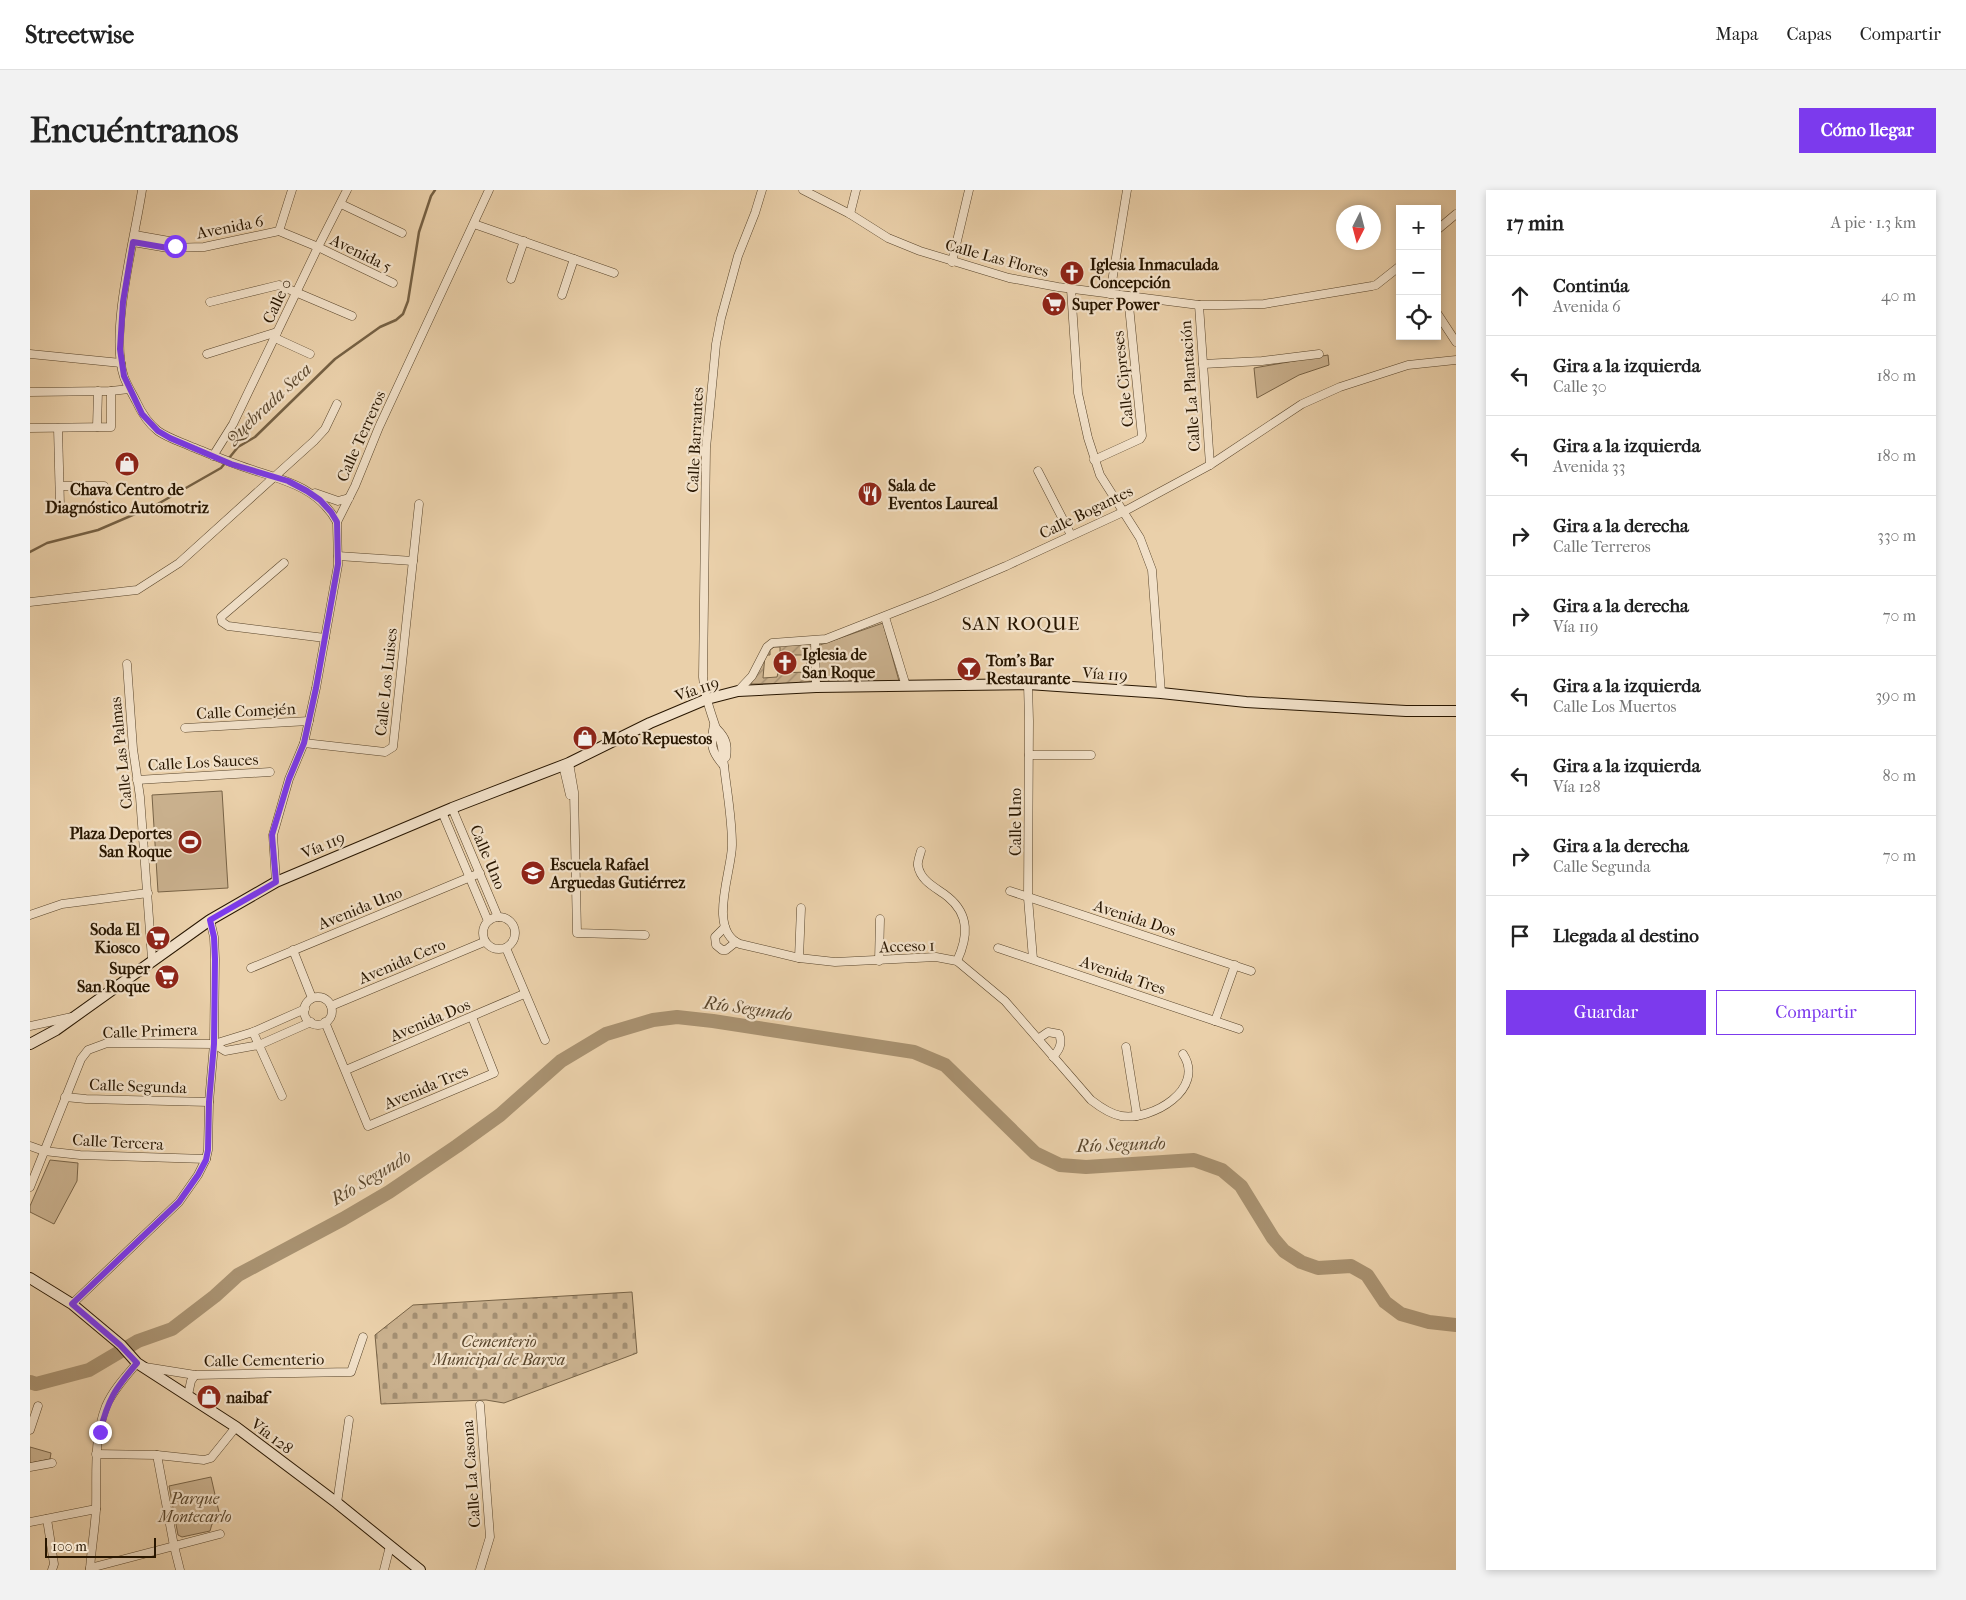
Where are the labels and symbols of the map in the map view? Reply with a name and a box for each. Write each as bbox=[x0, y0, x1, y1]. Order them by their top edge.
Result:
north arrow bbox=[1336, 205, 1381, 250]
street label: Avenida 6 bbox=[194, 211, 265, 243]
street label: Avenida 5 bbox=[326, 230, 395, 276]
route start bbox=[164, 235, 187, 258]
street label: Calle Las Flores bbox=[943, 235, 1051, 281]
place label: Iglesia Inmaculada Concepción bbox=[1090, 255, 1219, 293]
church icon: Iglesia Inmaculada Concepción bbox=[1059, 260, 1085, 286]
street label: Calle 0 bbox=[258, 276, 296, 326]
supermarket icon: Super Power bbox=[1041, 291, 1067, 317]
place label: Super Power bbox=[1072, 295, 1161, 315]
street label: Calle La Plantación bbox=[1176, 319, 1204, 452]
street label: Calle Cipreses bbox=[1108, 330, 1137, 428]
water label: Quebrada Seca bbox=[221, 359, 316, 450]
street label: Calle Terreros bbox=[332, 387, 390, 485]
street label: Calle Barrantes bbox=[683, 387, 707, 493]
shop icon: Chava Centro de Diagnóstico Automotriz bbox=[114, 451, 140, 477]
place label: Sala de Eventos Laureal bbox=[888, 476, 999, 513]
place label: Chava Centro de Diagnóstico Automotriz bbox=[45, 480, 210, 518]
restaurant icon: Sala de Eventos Laureal bbox=[857, 481, 883, 507]
street label: Calle Bogantes bbox=[1036, 481, 1136, 543]
district label: SAN ROQUE bbox=[962, 613, 1080, 635]
street label: Calle Los Luises bbox=[371, 627, 401, 737]
place label: Iglesia de San Roque bbox=[802, 645, 875, 683]
church icon: Iglesia de San Roque bbox=[772, 650, 798, 676]
place label: Tom's Bar Restaurante bbox=[985, 651, 1070, 688]
bar icon: Tom's Bar Restaurante bbox=[956, 656, 982, 682]
street label: Vía 119 bbox=[1081, 663, 1128, 685]
street label: Vía 119 bbox=[671, 673, 722, 706]
street label: Calle Las Palmas bbox=[106, 696, 136, 810]
street label: Calle Comején bbox=[196, 699, 297, 723]
shop icon: Moto Repuestos bbox=[572, 725, 598, 751]
place label: Moto Repuestos bbox=[601, 729, 712, 749]
street label: Calle Los Sauces bbox=[147, 750, 259, 774]
street label: Calle Uno bbox=[1006, 788, 1025, 856]
street label: Calle Uno bbox=[466, 822, 510, 892]
place label: Plaza Deportes San Roque bbox=[69, 824, 172, 862]
street label: Vía 119 bbox=[297, 827, 348, 863]
sports icon: Plaza Deportes San Roque bbox=[177, 829, 203, 855]
place label: Escuela Rafael Arguedas Gutiérrez bbox=[549, 855, 686, 893]
school or university icon: Escuela Rafael Arguedas Gutiérrez bbox=[520, 860, 546, 886]
street label: Avenida Uno bbox=[314, 883, 405, 934]
street label: Avenida Dos bbox=[1091, 895, 1179, 940]
place label: Soda El Kiosco bbox=[90, 920, 141, 957]
supermarket icon: Soda El Kiosco bbox=[145, 925, 171, 951]
street label: Avenida Cero bbox=[355, 934, 448, 988]
street label: Acceso 1 bbox=[878, 936, 935, 956]
street label: Avenida Tres bbox=[1077, 951, 1168, 999]
place label: Super San Roque bbox=[77, 959, 151, 997]
supermarket icon: Super San Roque bbox=[154, 964, 180, 990]
water label: Río Segundo bbox=[701, 992, 794, 1026]
street label: Avenida Dos bbox=[386, 995, 473, 1046]
street label: Calle Primera bbox=[102, 1020, 198, 1042]
street label: Avenida Tres bbox=[380, 1061, 471, 1114]
street label: Calle Segunda bbox=[89, 1075, 188, 1097]
street label: Calle Tercera bbox=[72, 1130, 165, 1154]
water label: Río Segundo bbox=[1075, 1133, 1166, 1157]
water label: Río Segundo bbox=[326, 1146, 415, 1211]
park label: Cementerio Municipal de Barva bbox=[432, 1332, 565, 1369]
street label: Calle Cementerio bbox=[204, 1349, 324, 1371]
shop icon: naibaf bbox=[196, 1384, 222, 1410]
place label: naibaf bbox=[225, 1388, 272, 1407]
street label: Vía 128 bbox=[246, 1413, 297, 1458]
street label: Calle La Casona bbox=[458, 1419, 484, 1528]
route end bbox=[89, 1421, 112, 1444]
park label: Parque Montecarlo bbox=[157, 1489, 232, 1526]
scale bar bbox=[45, 1535, 156, 1558]

